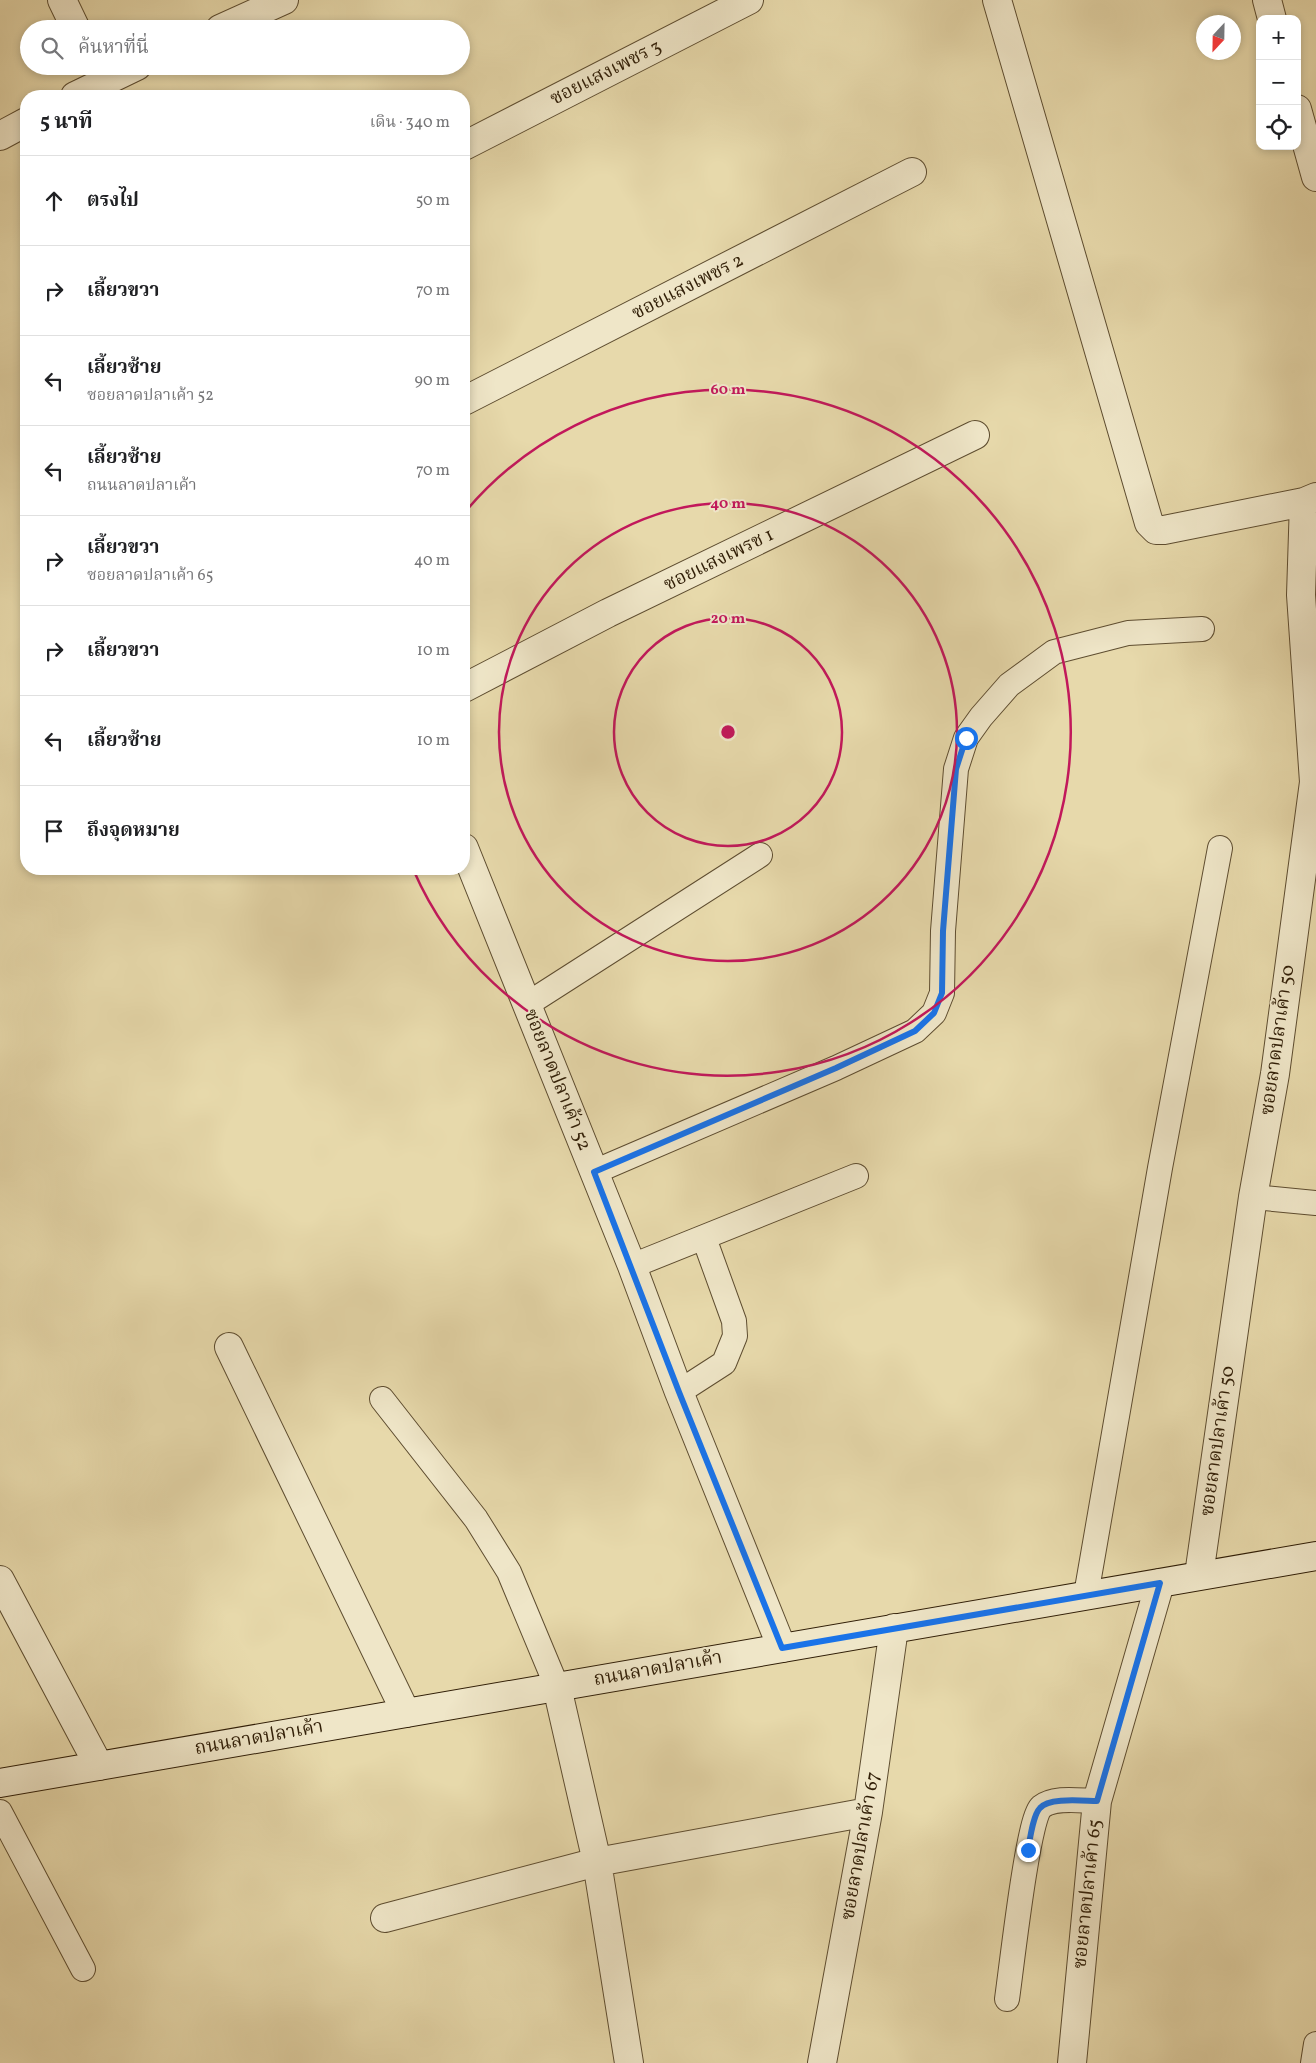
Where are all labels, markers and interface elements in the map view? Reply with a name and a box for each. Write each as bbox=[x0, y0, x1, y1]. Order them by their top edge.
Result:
north arrow bbox=[1196, 15, 1241, 60]
map controls bbox=[1256, 15, 1301, 150]
button: + bbox=[1256, 15, 1301, 60]
search box bbox=[20, 20, 470, 75]
icon: search bbox=[38, 34, 66, 62]
street label: ซอยแสงเพชร 3 bbox=[546, 34, 666, 112]
text: ค้นหาที่นี่ bbox=[78, 35, 149, 61]
button: − bbox=[1256, 60, 1301, 105]
button: locate bbox=[1256, 105, 1301, 150]
text: 5 นาที bbox=[40, 108, 93, 137]
text: เดิน · 340 m bbox=[370, 112, 450, 134]
icon: ahead bbox=[40, 187, 68, 215]
text: ตรงไป bbox=[87, 188, 139, 214]
text: 50 m bbox=[416, 190, 450, 212]
street label: ซอยแสงเพชร 2 bbox=[628, 248, 748, 326]
icon: right bbox=[40, 277, 68, 305]
text: เลี้ยวขวา bbox=[87, 278, 159, 304]
text: 70 m bbox=[416, 280, 450, 302]
text: เลี้ยวซ้าย bbox=[87, 355, 161, 381]
icon: left bbox=[40, 367, 68, 395]
text: 90 m bbox=[414, 370, 450, 392]
text: 60 m bbox=[711, 380, 746, 401]
text: ซอยลาดปลาเค้า 52 bbox=[87, 385, 214, 407]
text: เลี้ยวซ้าย bbox=[87, 445, 161, 471]
icon: left bbox=[40, 457, 68, 485]
text: 70 m bbox=[416, 460, 450, 482]
text: ถนนลาดปลาเค้า bbox=[87, 475, 197, 497]
text: 40 m bbox=[710, 494, 746, 515]
street label: ซอยแสงเพรช 1 bbox=[660, 522, 778, 598]
text: เลี้ยวขวา bbox=[87, 535, 159, 561]
icon: right bbox=[40, 547, 68, 575]
text: 40 m bbox=[414, 550, 450, 572]
text: ซอยลาดปลาเค้า 65 bbox=[87, 565, 213, 587]
text: 20 m bbox=[711, 609, 746, 630]
icon: right bbox=[40, 637, 68, 665]
text: เลี้ยวขวา bbox=[87, 638, 159, 664]
text: 10 m bbox=[417, 640, 450, 662]
centre of rings bbox=[719, 723, 737, 741]
icon: left bbox=[40, 727, 68, 755]
route start bbox=[955, 727, 978, 750]
text: เลี้ยวซ้าย bbox=[87, 728, 161, 754]
text: 10 m bbox=[417, 730, 450, 752]
icon: arrive bbox=[40, 817, 68, 845]
text: ถึงจุดหมาย bbox=[87, 818, 180, 844]
street label: ซอยลาดปลาเค้า 50 bbox=[1255, 963, 1301, 1117]
street label: ซอยลาดปลาเค้า 52 bbox=[517, 1005, 597, 1155]
street label: ซอยลาดปลาเค้า 50 bbox=[1195, 1364, 1241, 1518]
street label: ถนนลาดปลาเค้า bbox=[592, 1645, 724, 1693]
street label: ถนนลาดปลาเค้า bbox=[193, 1714, 325, 1762]
street label: ซอยลาดปลาเค้า 67 bbox=[835, 1770, 887, 1922]
street label: ซอยลาดปลาเค้า 65 bbox=[1067, 1818, 1109, 1970]
route end bbox=[1017, 1839, 1040, 1862]

